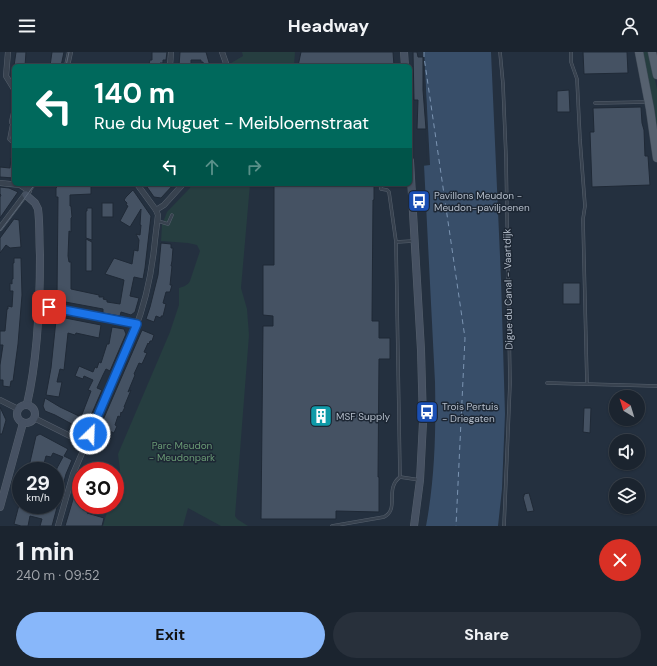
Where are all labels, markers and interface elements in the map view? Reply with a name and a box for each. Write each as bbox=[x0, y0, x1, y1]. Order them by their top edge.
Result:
text: Headway bbox=[288, 14, 369, 38]
icon: menu bbox=[16, 15, 38, 37]
icon: person bbox=[619, 15, 641, 37]
text: 140 m bbox=[94, 75, 175, 112]
icon: left bbox=[28, 80, 80, 132]
text: Rue du Muguet - Meibloemstraat bbox=[94, 111, 369, 135]
icon: left bbox=[159, 156, 181, 178]
icon: ahead bbox=[201, 156, 223, 178]
icon: right bbox=[243, 156, 265, 178]
bus stop icon: Pavillons Meudon - Meudon-paviljoenen bbox=[406, 188, 432, 214]
place label: Pavillons Meudon - Meudon-paviljoenen bbox=[434, 189, 530, 214]
street label: Digue du Canal - Vaartdijk bbox=[500, 228, 516, 350]
pin bbox=[32, 290, 66, 324]
icon: arrive bbox=[38, 296, 60, 318]
north arrow bbox=[609, 390, 645, 426]
map controls bbox=[609, 390, 645, 514]
bus stop icon: Trois Pertuis - Driegaten bbox=[414, 399, 440, 425]
place label: Trois Pertuis - Driegaten bbox=[442, 400, 499, 425]
building icon: MSF Supply bbox=[308, 403, 334, 429]
place label: MSF Supply bbox=[336, 410, 390, 423]
position arrow bbox=[69, 413, 111, 455]
button: sound bbox=[609, 434, 645, 470]
park label: Parc Meudon - Meudonpark bbox=[149, 439, 215, 464]
speed limit sign: 30 bbox=[72, 462, 124, 514]
text: 29 bbox=[26, 470, 50, 496]
button: layers bbox=[609, 478, 645, 514]
text: km/h bbox=[26, 491, 50, 504]
text: 1 min bbox=[16, 536, 74, 567]
button: close bbox=[599, 539, 641, 581]
text: 240 m · 09:52 bbox=[16, 567, 99, 584]
button: Exit bbox=[16, 612, 325, 658]
button: Share bbox=[333, 612, 641, 658]

